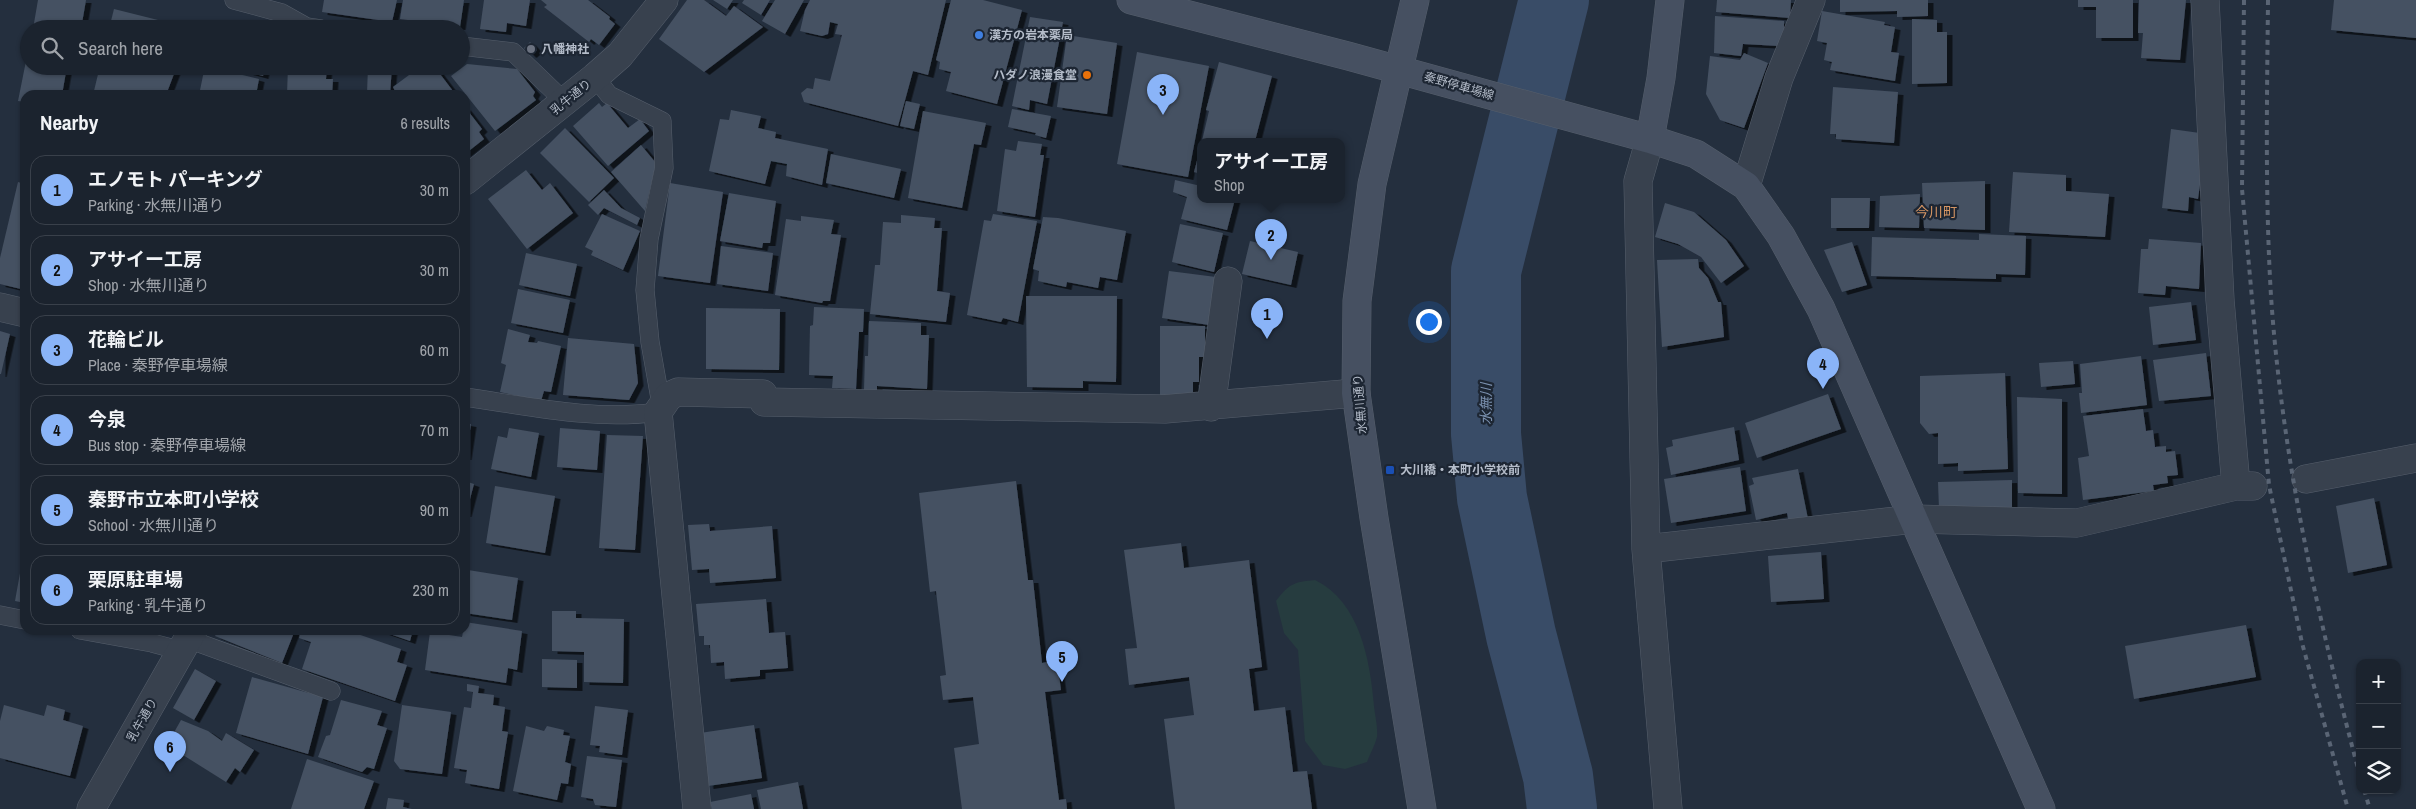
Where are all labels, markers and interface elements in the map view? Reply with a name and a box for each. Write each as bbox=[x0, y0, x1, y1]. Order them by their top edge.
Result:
search box bbox=[20, 20, 470, 75]
place label: 漢方の岩本薬局 bbox=[989, 27, 1073, 43]
marker: 漢方の岩本薬局 bbox=[973, 29, 985, 41]
icon: search bbox=[38, 34, 66, 62]
text: Search here bbox=[78, 35, 163, 61]
place label: 八幡神社 bbox=[541, 41, 589, 57]
marker: 八幡神社 bbox=[525, 43, 537, 55]
place label: ハダノ浪漫食堂 bbox=[993, 67, 1077, 83]
street label: 秦野停車場線 bbox=[1422, 68, 1496, 104]
marker: ハダノ浪漫食堂 bbox=[1081, 69, 1093, 81]
pin: 3 bbox=[1147, 74, 1179, 115]
street label: 乳牛通り bbox=[547, 76, 595, 118]
text: Nearby bbox=[40, 108, 98, 137]
text: 6 results bbox=[400, 112, 450, 134]
popup bbox=[1197, 138, 1345, 203]
text: アサイー工房 bbox=[1214, 148, 1328, 174]
text: エノモト パーキング bbox=[88, 166, 263, 192]
text: Shop bbox=[1214, 174, 1245, 196]
text: 1 bbox=[53, 179, 61, 201]
text: 30 m bbox=[420, 179, 449, 201]
text: Parking · 水無川通り bbox=[88, 194, 224, 216]
district label: 今川町 bbox=[1915, 203, 1957, 221]
pin: 2 bbox=[1255, 219, 1287, 260]
text: アサイー工房 bbox=[88, 246, 202, 272]
text: 2 bbox=[53, 259, 61, 281]
text: 30 m bbox=[420, 259, 449, 281]
text: Shop · 水無川通り bbox=[88, 274, 210, 296]
pin: 1 bbox=[1251, 298, 1283, 339]
your location bbox=[1416, 309, 1442, 335]
text: 花輪ビル bbox=[88, 326, 164, 352]
text: 3 bbox=[53, 339, 61, 361]
text: 60 m bbox=[420, 339, 449, 361]
pin: 4 bbox=[1807, 348, 1839, 389]
text: Place · 秦野停車場線 bbox=[88, 354, 228, 376]
street label: 水無川通り bbox=[1349, 373, 1371, 435]
water label: 水無川 bbox=[1477, 381, 1495, 425]
text: 今泉 bbox=[88, 406, 126, 432]
text: 4 bbox=[53, 419, 61, 441]
text: 70 m bbox=[420, 419, 449, 441]
text: Bus stop · 秦野停車場線 bbox=[88, 434, 246, 456]
place label: 大川橋・本町小学校前 bbox=[1400, 462, 1520, 478]
marker: 大川橋・本町小学校前 bbox=[1384, 464, 1396, 476]
text: 秦野市立本町小学校 bbox=[88, 486, 259, 512]
text: 5 bbox=[53, 499, 61, 521]
text: 90 m bbox=[420, 499, 449, 521]
text: School · 水無川通り bbox=[88, 514, 219, 536]
text: 栗原駐車場 bbox=[88, 566, 183, 592]
text: 6 bbox=[53, 579, 61, 601]
text: 230 m bbox=[413, 579, 449, 601]
text: Parking · 乳牛通り bbox=[88, 594, 208, 616]
pin: 5 bbox=[1046, 641, 1078, 682]
map controls bbox=[2356, 659, 2401, 794]
button: + bbox=[2356, 659, 2401, 704]
street label: 乳牛通り bbox=[123, 695, 161, 745]
button: − bbox=[2356, 704, 2401, 749]
pin: 6 bbox=[154, 731, 186, 772]
button: layers bbox=[2356, 749, 2401, 794]

